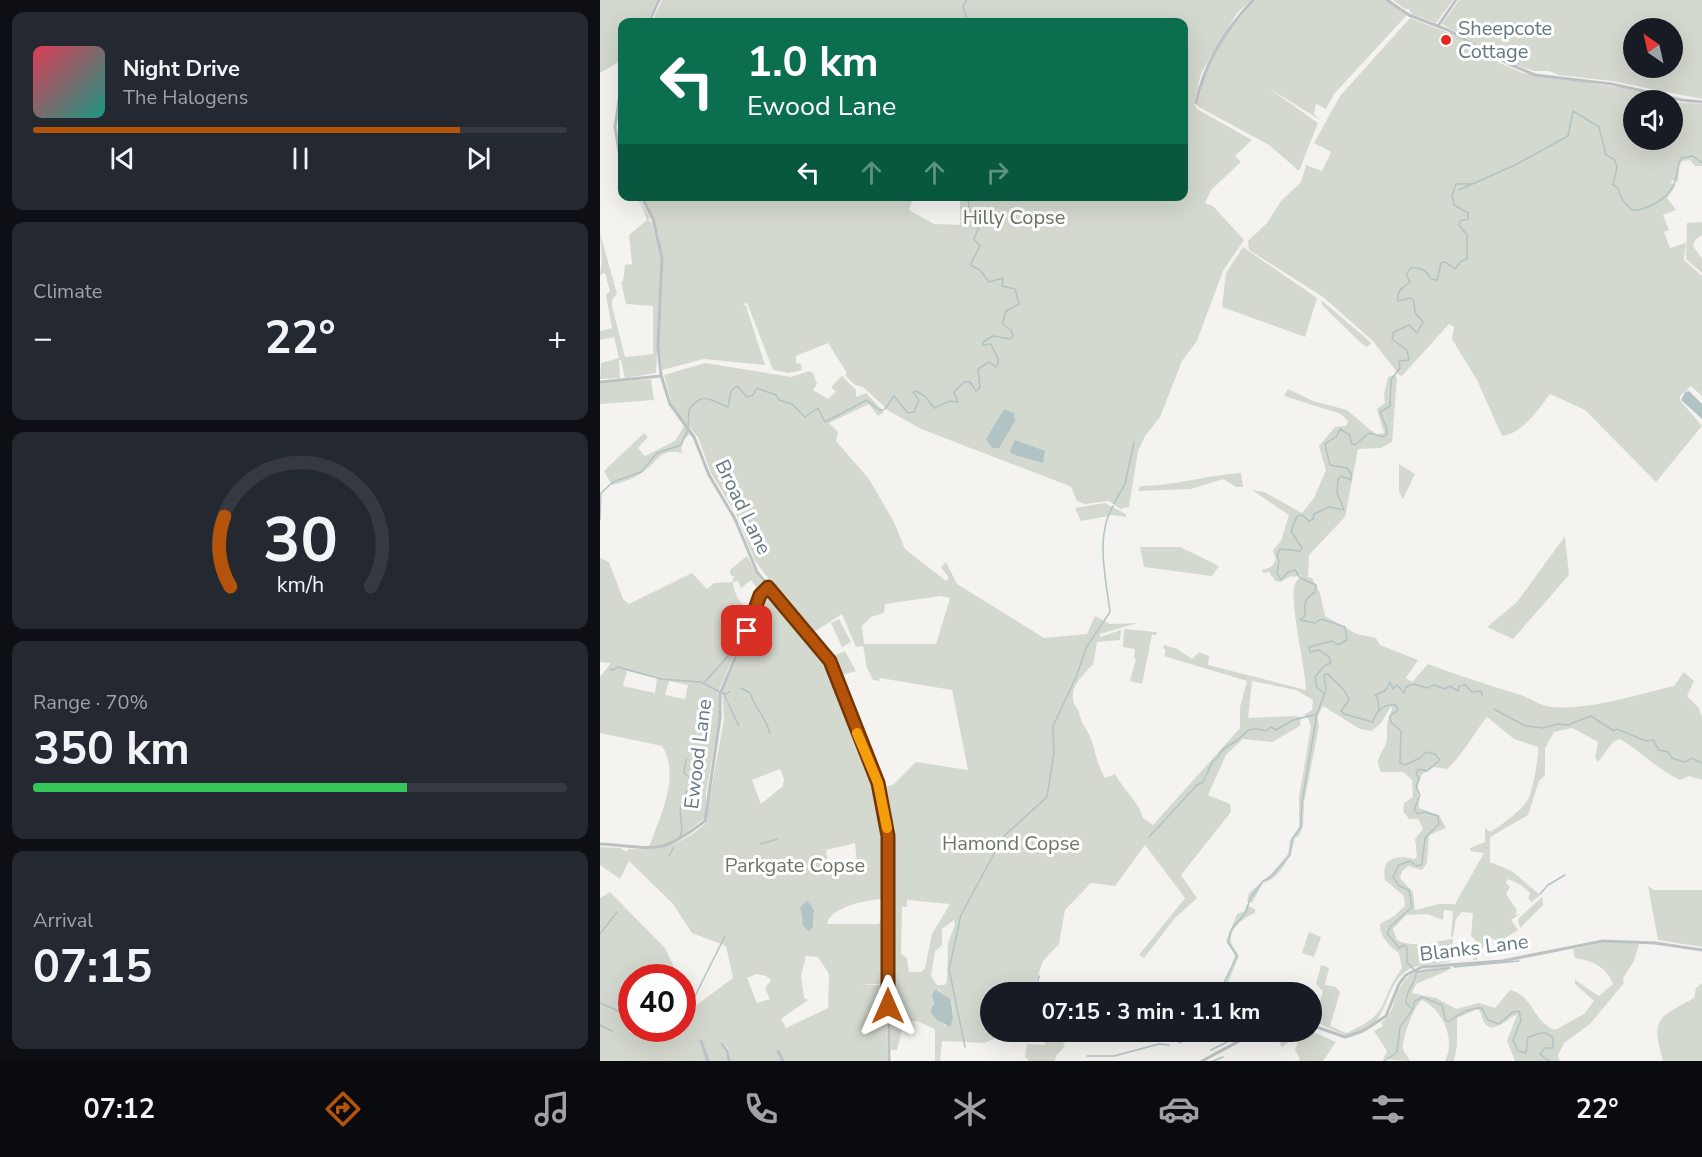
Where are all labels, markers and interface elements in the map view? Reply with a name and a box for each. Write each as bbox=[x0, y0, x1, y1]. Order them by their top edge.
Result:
place label: Sheepcote Cottage bbox=[1458, 15, 1552, 65]
north arrow bbox=[1623, 18, 1683, 78]
map controls bbox=[1623, 18, 1683, 150]
marker: Sheepcote Cottage bbox=[1439, 33, 1453, 47]
text: 1.0 km bbox=[747, 34, 879, 91]
icon: left bbox=[648, 42, 726, 120]
text: Night Drive bbox=[123, 54, 240, 84]
text: The Halogens bbox=[123, 84, 248, 111]
text: Ewood Lane bbox=[747, 88, 896, 125]
button: sound bbox=[1623, 90, 1683, 150]
icon: previous bbox=[106, 142, 139, 175]
icon: pause bbox=[284, 142, 317, 175]
icon: next bbox=[462, 142, 495, 175]
icon: left bbox=[792, 156, 825, 189]
icon: ahead bbox=[855, 156, 888, 189]
icon: ahead bbox=[918, 156, 951, 189]
icon: right bbox=[981, 156, 1014, 189]
park label: Hilly Copse bbox=[963, 204, 1065, 231]
text: Climate bbox=[33, 278, 102, 305]
text: 22° bbox=[264, 308, 336, 369]
text: − bbox=[33, 316, 53, 361]
text: + bbox=[547, 316, 567, 361]
street label: Broad Lane bbox=[708, 455, 778, 559]
text: 30 bbox=[263, 499, 337, 584]
text: km/h bbox=[276, 571, 324, 601]
pin bbox=[721, 605, 772, 656]
icon: arrive bbox=[730, 614, 763, 647]
text: Range · 70% bbox=[33, 689, 148, 716]
street label: Ewood Lane bbox=[678, 697, 718, 811]
text: 350 km bbox=[33, 719, 190, 780]
park label: Hamond Copse bbox=[942, 830, 1080, 857]
park label: Parkgate Copse bbox=[725, 852, 865, 879]
text: Arrival bbox=[33, 907, 93, 934]
street label: Blanks Lane bbox=[1418, 928, 1530, 968]
text: 07:15 bbox=[33, 937, 152, 998]
speed limit sign: 40 bbox=[618, 964, 696, 1042]
position arrow bbox=[856, 974, 920, 1038]
text: 07:15 · 3 min · 1.1 km bbox=[1042, 997, 1260, 1027]
icon: directions bbox=[322, 1088, 364, 1130]
icon: music bbox=[531, 1088, 573, 1130]
icon: phone bbox=[740, 1088, 782, 1130]
icon: climate bbox=[949, 1088, 991, 1130]
icon: car bbox=[1158, 1088, 1200, 1130]
icon: filters bbox=[1367, 1088, 1409, 1130]
text: 07:12 bbox=[83, 1091, 155, 1128]
text: 22° bbox=[1576, 1091, 1618, 1128]

